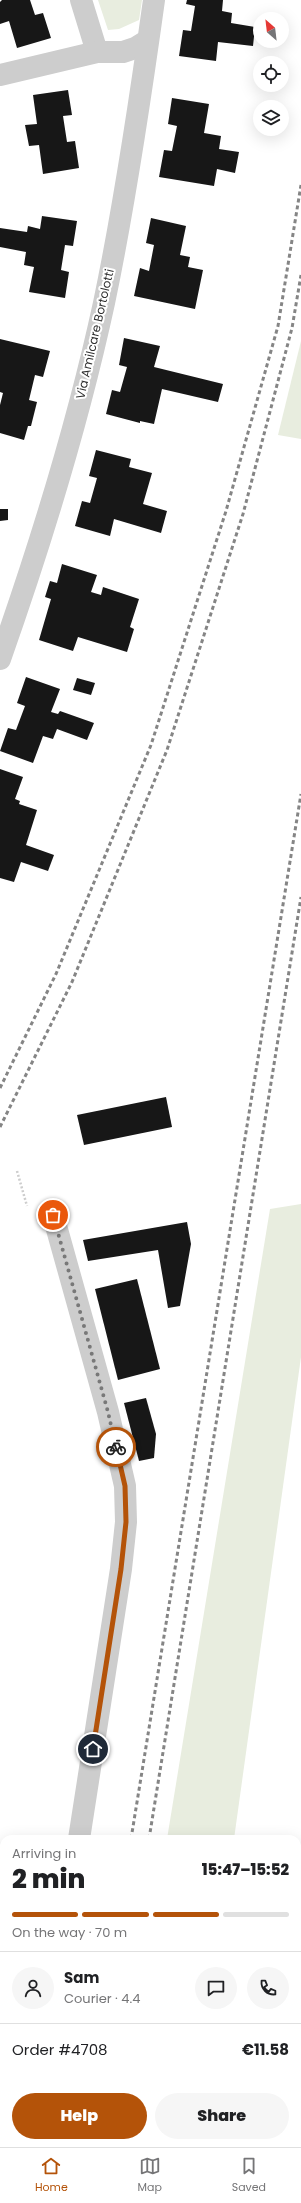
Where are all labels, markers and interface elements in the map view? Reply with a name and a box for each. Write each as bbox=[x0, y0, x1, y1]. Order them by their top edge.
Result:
north arrow bbox=[253, 12, 289, 48]
map controls bbox=[253, 12, 289, 136]
button: locate bbox=[253, 56, 289, 92]
button: layers bbox=[253, 100, 289, 136]
street label: Via Amilcare Bortolotti bbox=[71, 267, 118, 401]
pin bbox=[36, 1198, 70, 1232]
icon: bag bbox=[42, 1204, 64, 1226]
courier bbox=[96, 1427, 136, 1467]
icon: bike bbox=[105, 1436, 127, 1458]
pin bbox=[76, 1732, 110, 1766]
icon: home bbox=[82, 1738, 104, 1760]
text: Arriving in bbox=[12, 1844, 76, 1863]
text: 15:47–15:52 bbox=[202, 1859, 289, 1880]
text: 2 min bbox=[12, 1861, 85, 1897]
text: On the way · 70 m bbox=[12, 1923, 127, 1942]
button: person bbox=[12, 1967, 54, 2009]
text: Sam bbox=[64, 1967, 99, 1988]
button: chat bbox=[195, 1967, 237, 2009]
button: phone bbox=[247, 1967, 289, 2009]
text: Courier · 4.4 bbox=[64, 1989, 140, 2008]
text: Order #4708 bbox=[12, 2039, 108, 2060]
text: €11.58 bbox=[242, 2039, 289, 2060]
button: Help bbox=[12, 2093, 147, 2139]
button: Share bbox=[155, 2093, 289, 2139]
tab: Home bbox=[35, 2155, 68, 2196]
tab: Map bbox=[138, 2155, 162, 2196]
tab: Saved bbox=[232, 2155, 266, 2196]

